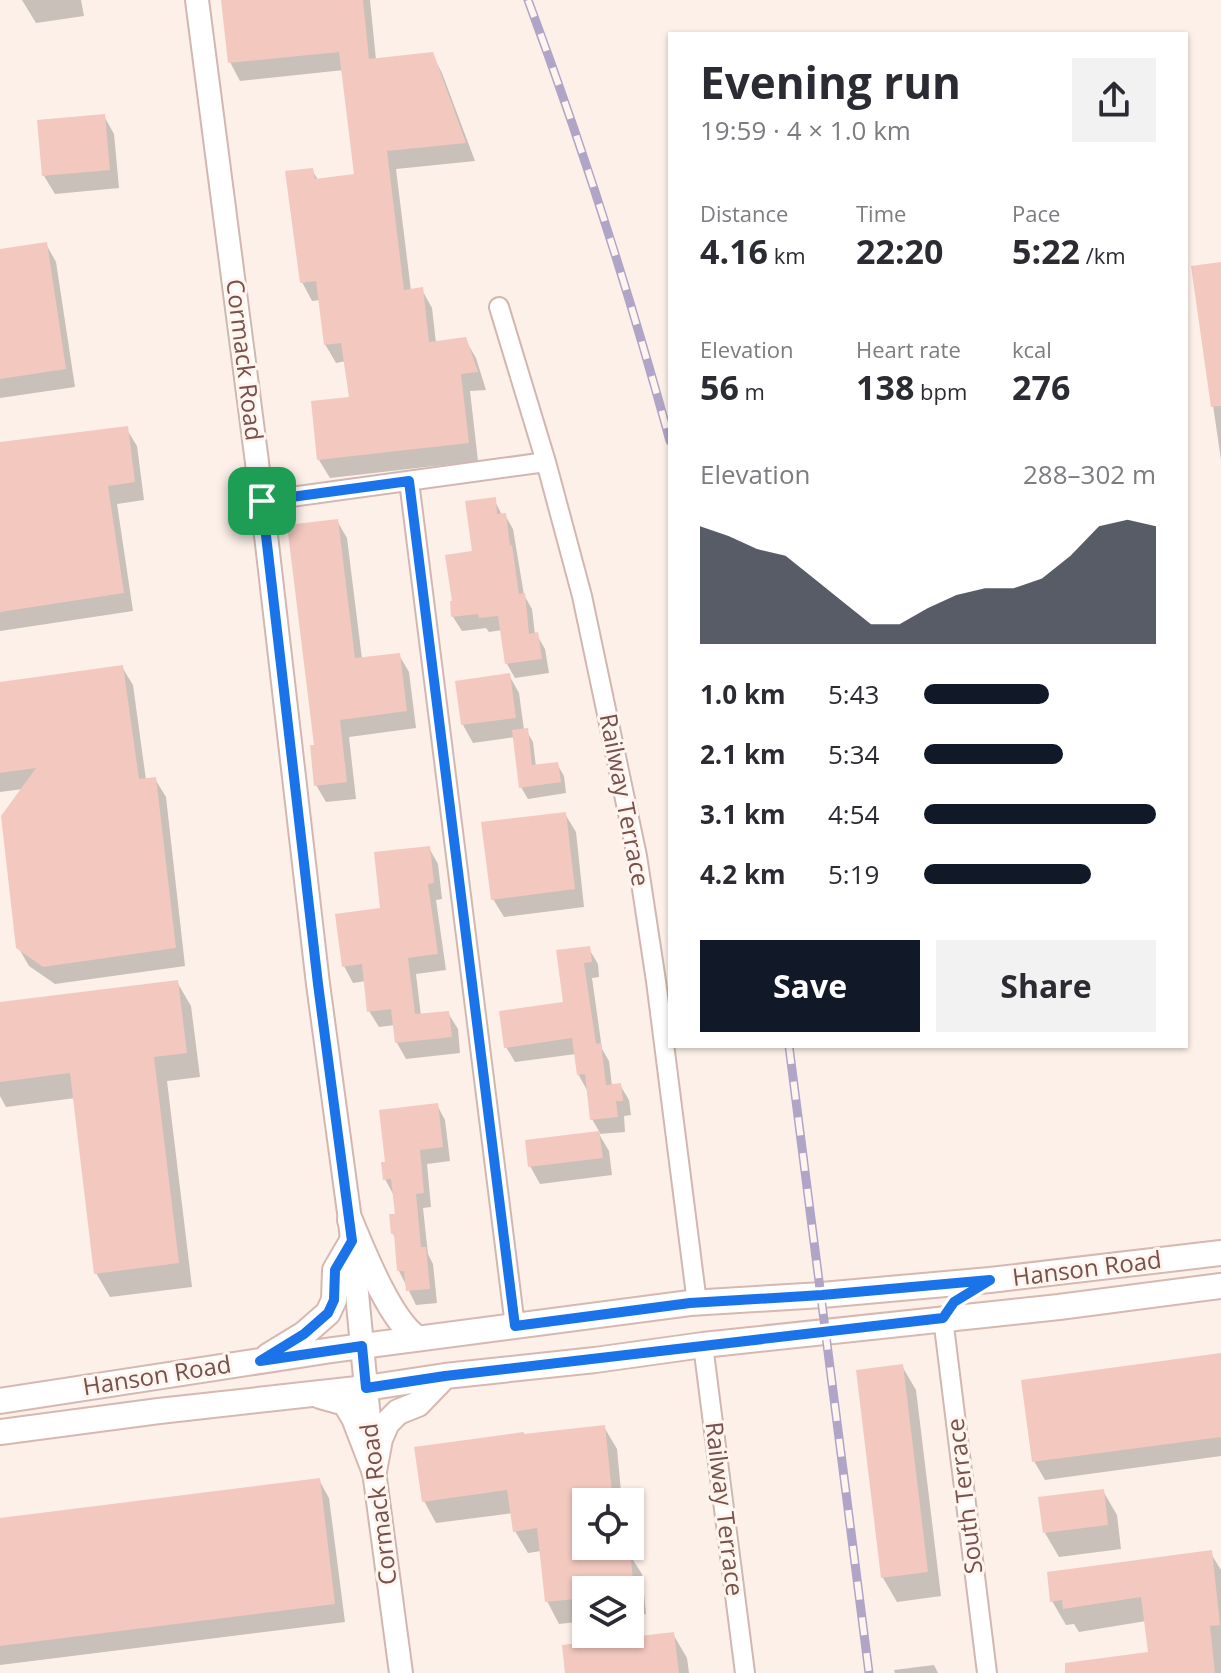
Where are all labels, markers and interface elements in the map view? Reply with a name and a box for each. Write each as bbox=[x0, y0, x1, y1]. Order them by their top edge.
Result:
text: Evening run bbox=[700, 52, 961, 112]
button: share bbox=[1072, 58, 1156, 142]
text: 19:59 · 4 × 1.0 km bbox=[700, 112, 911, 148]
text: Distance bbox=[700, 198, 788, 228]
text: Time bbox=[856, 198, 906, 228]
text: Pace bbox=[1012, 198, 1060, 228]
text: 4.16 bbox=[700, 228, 768, 274]
text: 22:20 bbox=[856, 228, 943, 274]
text: 5:22 bbox=[1012, 228, 1080, 274]
text: km bbox=[768, 240, 806, 270]
text: /km bbox=[1080, 240, 1126, 270]
street label: Cormack Road bbox=[219, 277, 272, 442]
text: Elevation bbox=[700, 334, 793, 364]
text: Heart rate bbox=[856, 334, 961, 364]
text: kcal bbox=[1012, 334, 1052, 364]
text: 56 bbox=[700, 364, 739, 410]
text: 138 bbox=[856, 364, 914, 410]
text: 276 bbox=[1012, 364, 1070, 410]
text: m bbox=[739, 376, 765, 406]
text: bpm bbox=[914, 376, 967, 406]
text: Elevation bbox=[700, 456, 810, 492]
text: 288–302 m bbox=[1023, 456, 1156, 492]
pin bbox=[228, 467, 296, 535]
icon: arrive bbox=[240, 479, 284, 523]
text: 1.0 km bbox=[700, 676, 786, 712]
text: 5:43 bbox=[828, 676, 879, 712]
street label: Railway Terrace bbox=[593, 711, 658, 889]
text: 2.1 km bbox=[700, 736, 786, 772]
text: 5:34 bbox=[828, 736, 879, 772]
text: 3.1 km bbox=[700, 796, 786, 832]
text: 4:54 bbox=[828, 796, 879, 832]
text: 4.2 km bbox=[700, 856, 786, 892]
text: 5:19 bbox=[828, 856, 879, 892]
button: Save bbox=[700, 940, 920, 1032]
button: Share bbox=[936, 940, 1156, 1032]
street label: Hanson Road bbox=[1010, 1242, 1163, 1293]
street label: Hanson Road bbox=[80, 1347, 233, 1403]
street label: South Terrace bbox=[938, 1417, 989, 1576]
street label: Railway Terrace bbox=[698, 1420, 753, 1598]
street label: Cormack Road bbox=[351, 1422, 404, 1587]
map controls bbox=[572, 1488, 644, 1648]
button: locate bbox=[572, 1488, 644, 1560]
button: layers bbox=[572, 1576, 644, 1648]

